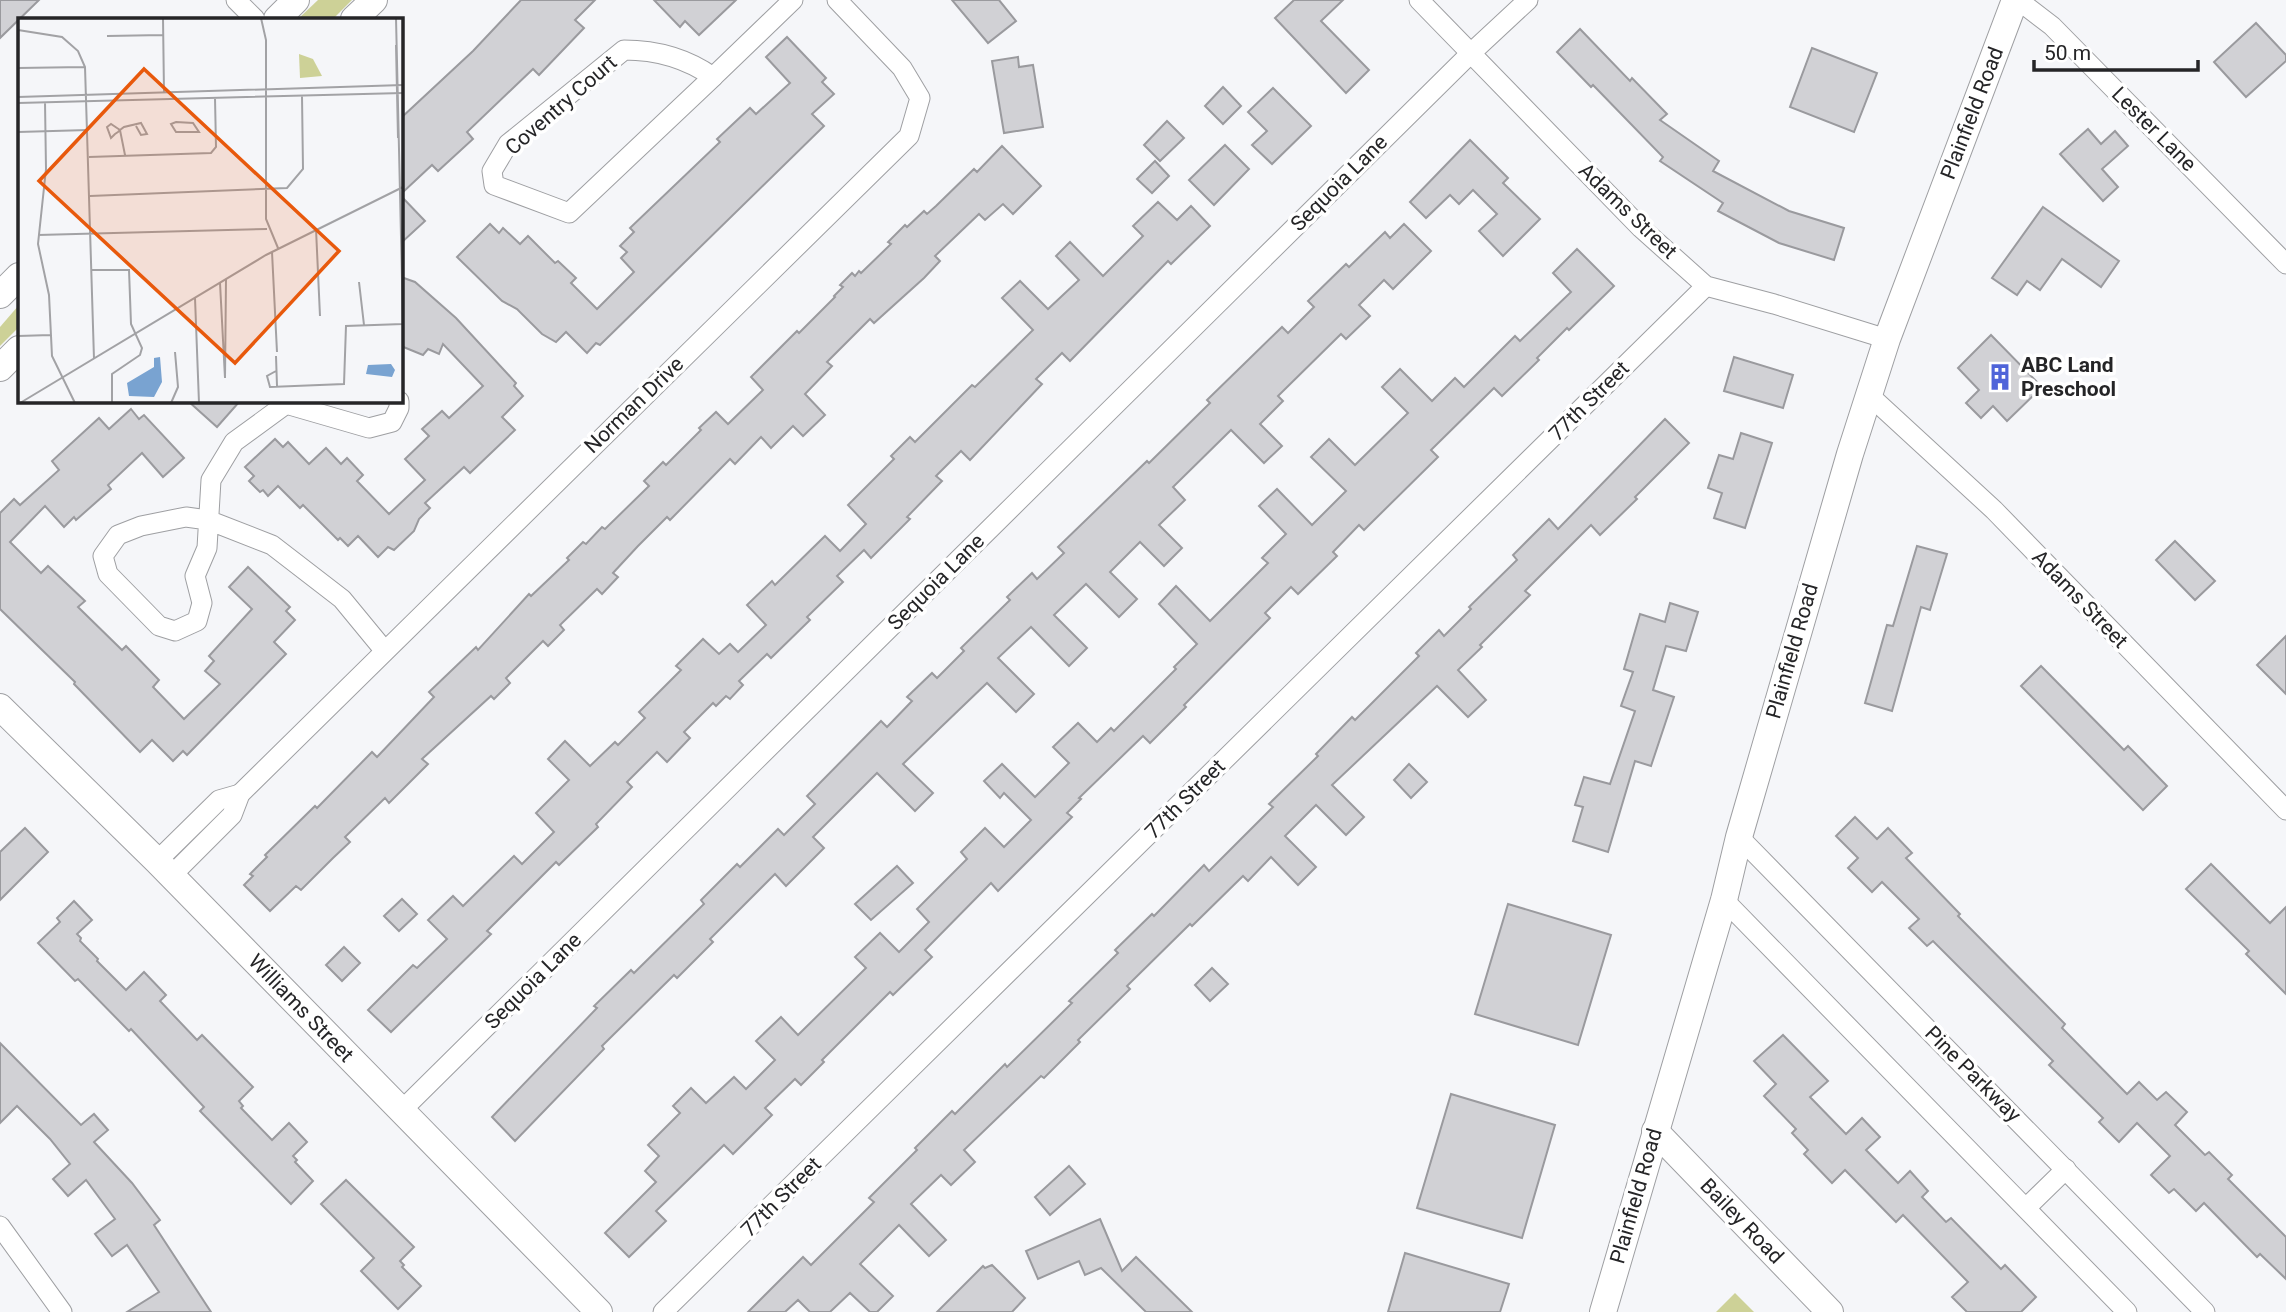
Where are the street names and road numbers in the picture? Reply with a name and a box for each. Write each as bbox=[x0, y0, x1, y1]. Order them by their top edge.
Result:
street label: Plainfield Road bbox=[1936, 44, 2008, 182]
street label: Coventry Court bbox=[501, 50, 622, 160]
street label: Lester Lane bbox=[2107, 82, 2201, 176]
street label: Sequoia Lane bbox=[1286, 130, 1392, 236]
street label: Adams Street bbox=[1574, 158, 1682, 264]
street label: Norman Drive bbox=[580, 352, 688, 458]
street label: 77th Street bbox=[1544, 356, 1634, 446]
street label: Sequoia Lane bbox=[883, 529, 989, 635]
street label: Adams Street bbox=[2027, 545, 2133, 653]
street label: Plainfield Road bbox=[1761, 581, 1823, 721]
street label: 77th Street bbox=[1140, 754, 1230, 844]
street label: Sequoia Lane bbox=[480, 928, 586, 1034]
street label: Williams Street bbox=[244, 949, 358, 1067]
street label: Pine Parkway bbox=[1920, 1021, 2026, 1127]
street label: Plainfield Road bbox=[1605, 1126, 1667, 1266]
street label: 77th Street bbox=[736, 1152, 826, 1242]
street label: Bailey Road bbox=[1695, 1173, 1789, 1269]

